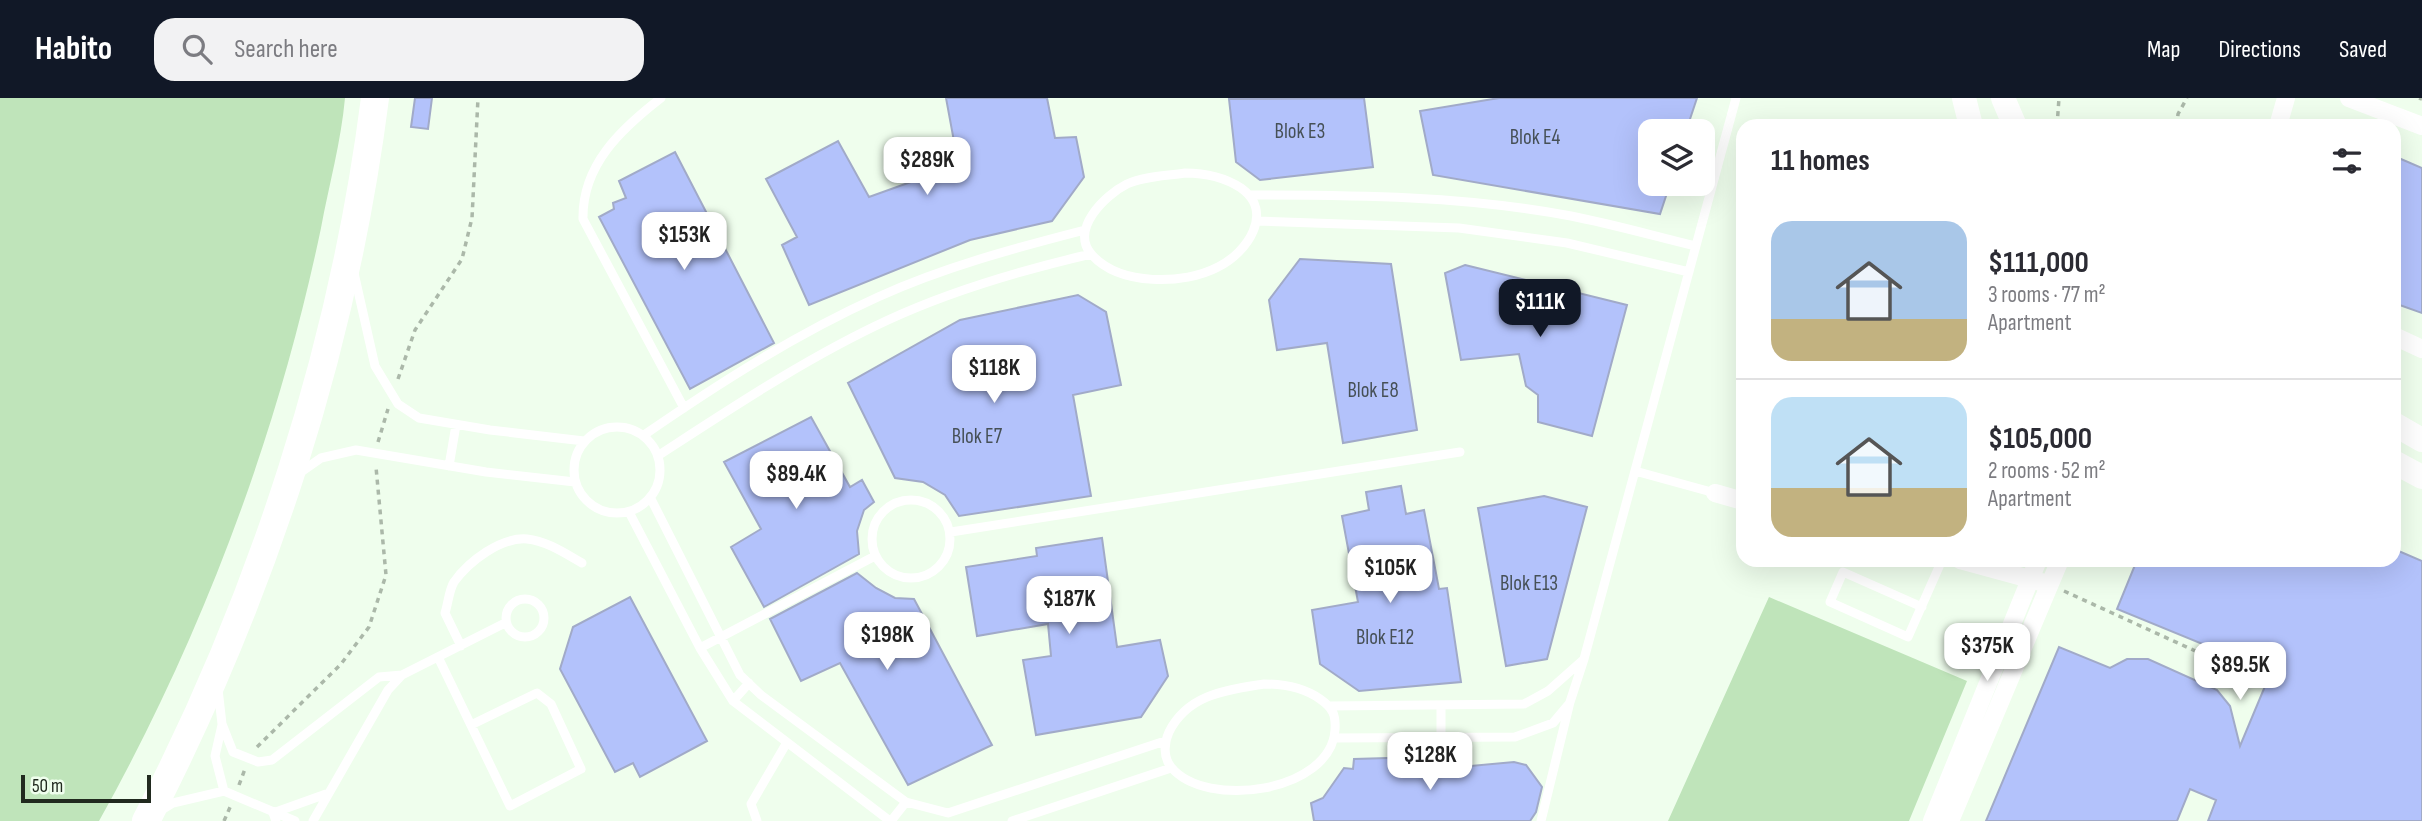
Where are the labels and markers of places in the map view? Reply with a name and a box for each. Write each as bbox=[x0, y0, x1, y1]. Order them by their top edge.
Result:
pin: $289K bbox=[878, 138, 976, 197]
pin: $153K bbox=[635, 212, 733, 272]
pin: $111K bbox=[1491, 280, 1589, 339]
pin: $118K bbox=[945, 345, 1043, 405]
pin: $89.4K bbox=[739, 452, 853, 511]
pin: $105K bbox=[1341, 546, 1439, 605]
pin: $187K bbox=[1020, 576, 1118, 636]
pin: $198K bbox=[838, 612, 936, 672]
pin: $375K bbox=[1938, 624, 2036, 683]
pin: $89.5K bbox=[2183, 642, 2297, 702]
pin: $128K bbox=[1381, 732, 1479, 792]

